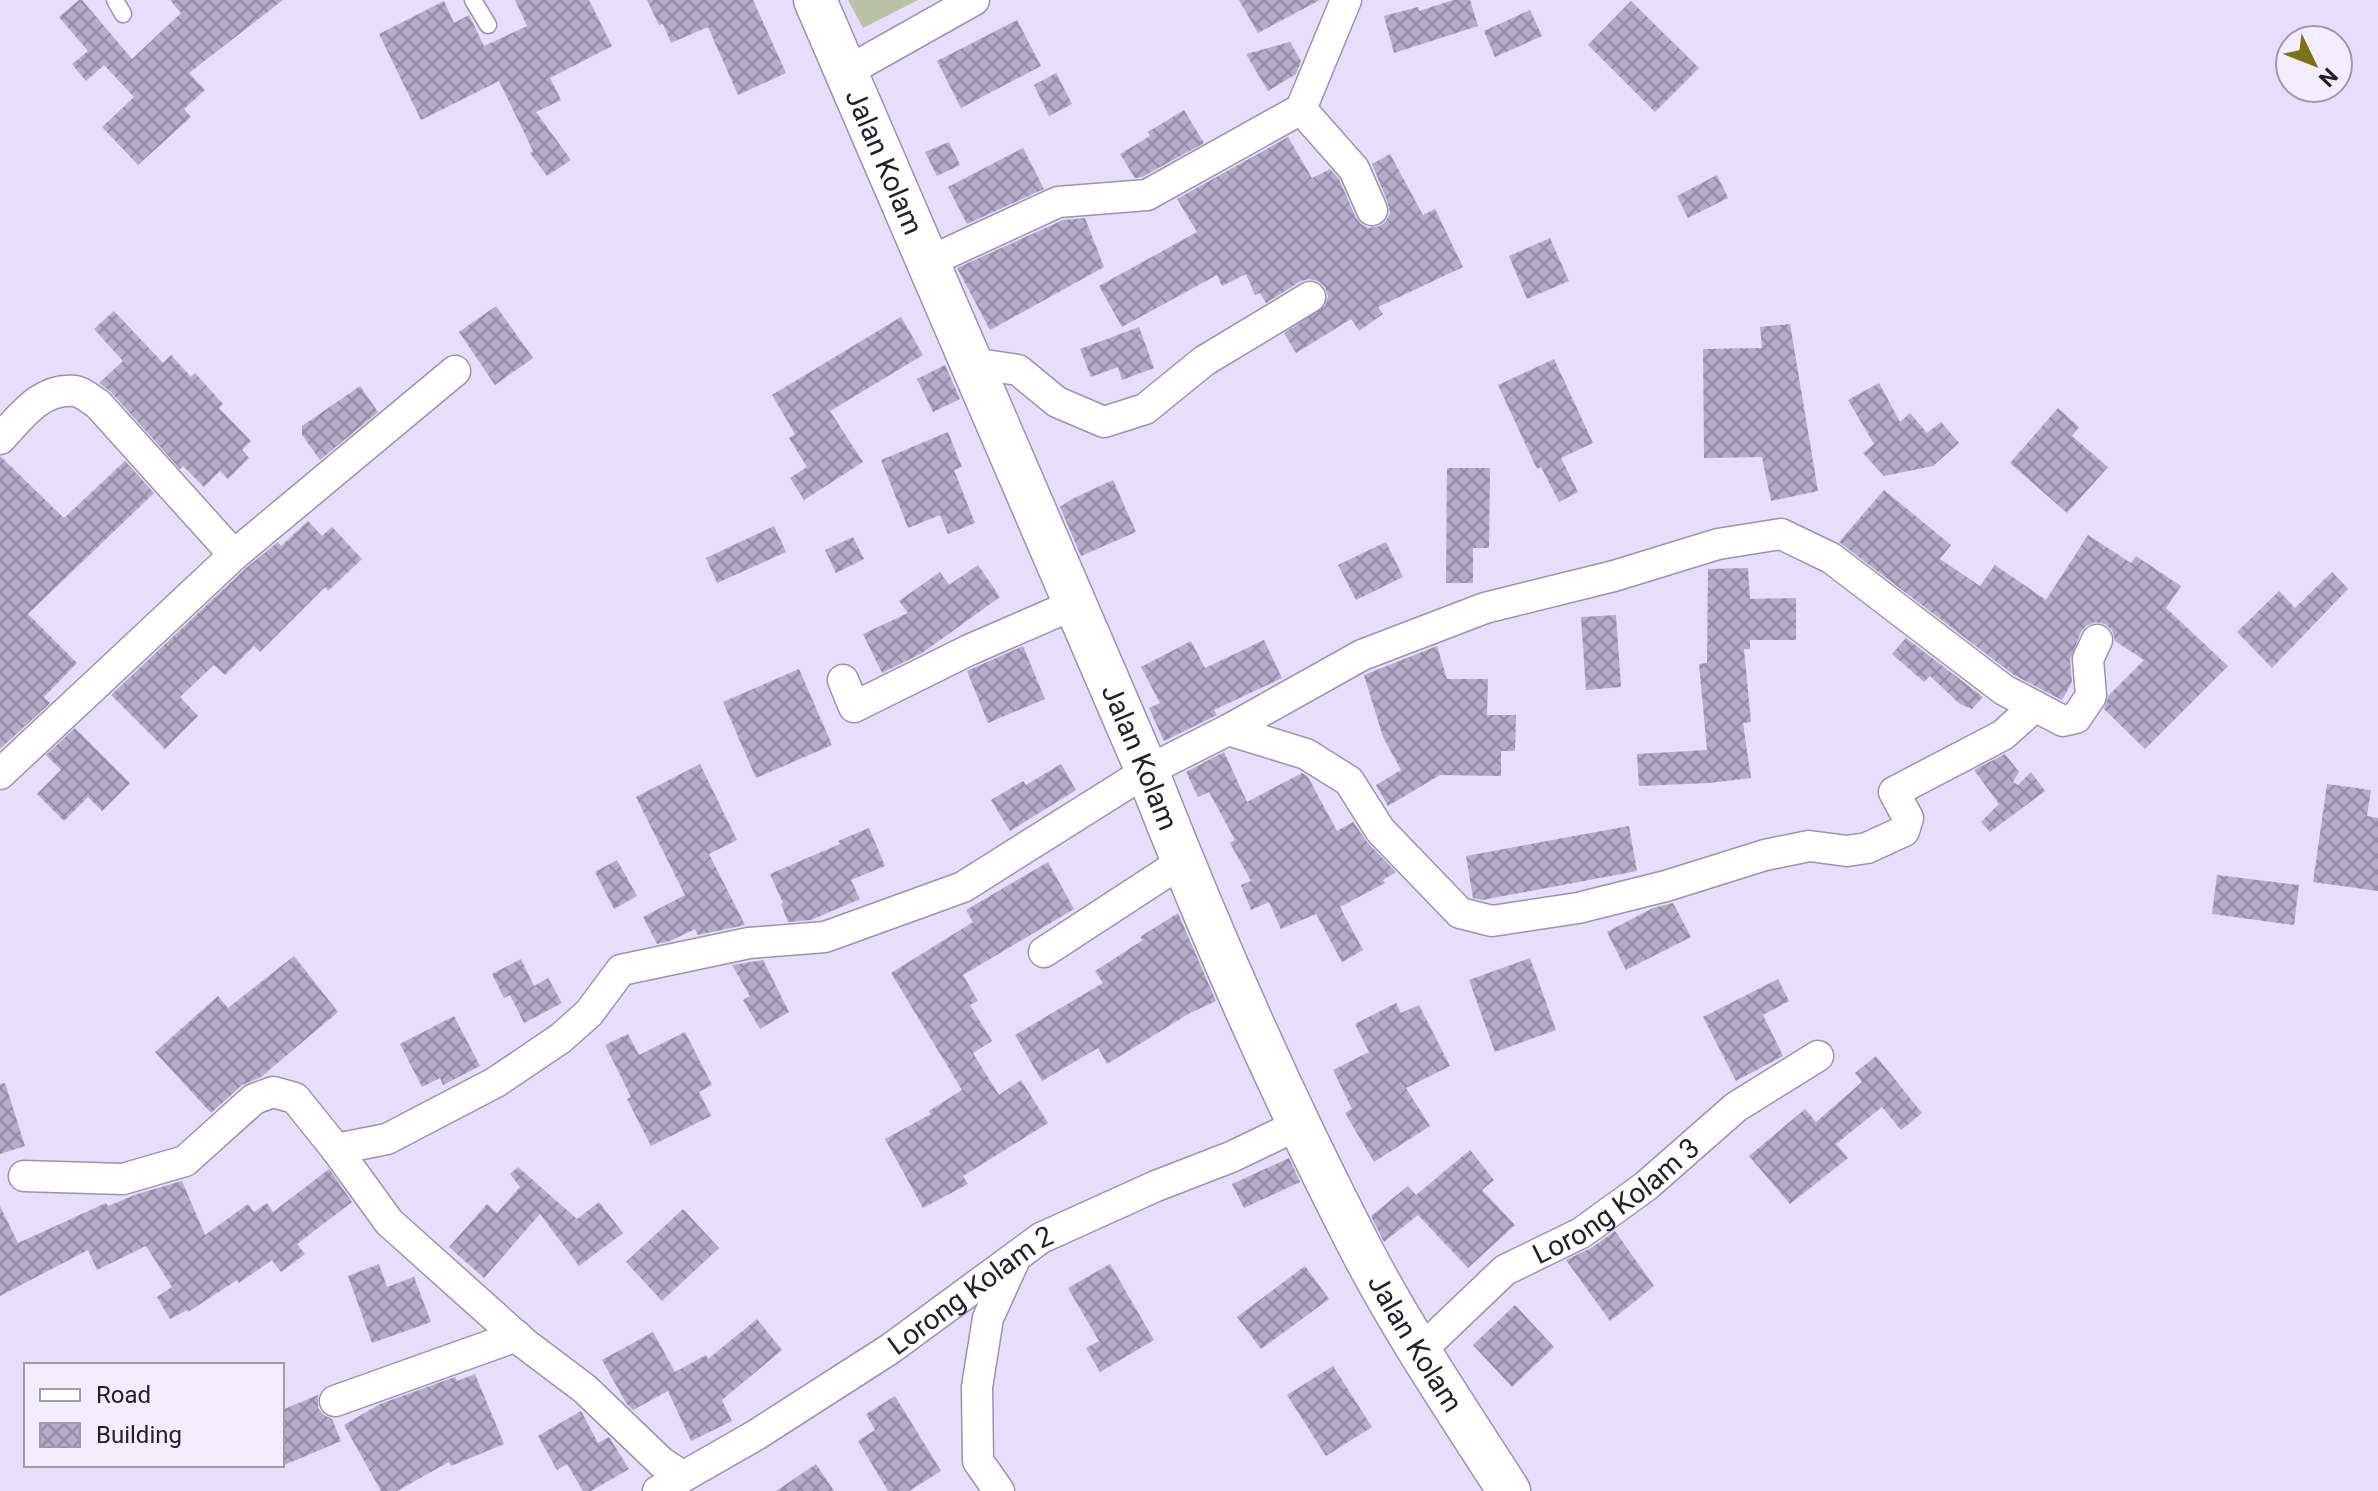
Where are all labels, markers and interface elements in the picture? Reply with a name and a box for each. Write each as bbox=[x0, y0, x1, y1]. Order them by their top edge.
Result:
north arrow bbox=[2274, 24, 2354, 104]
text: N bbox=[2314, 63, 2343, 92]
street label: Jalan Kolam bbox=[839, 84, 930, 239]
street label: Jalan Kolam bbox=[1095, 679, 1185, 835]
street label: Lorong Kolam 3 bbox=[1527, 1131, 1706, 1271]
street label: Lorong Kolam 2 bbox=[881, 1218, 1058, 1361]
street label: Jalan Kolam bbox=[1361, 1268, 1470, 1418]
legend bbox=[24, 1363, 284, 1467]
text: Road bbox=[96, 1381, 151, 1409]
text: Building bbox=[96, 1421, 182, 1449]

